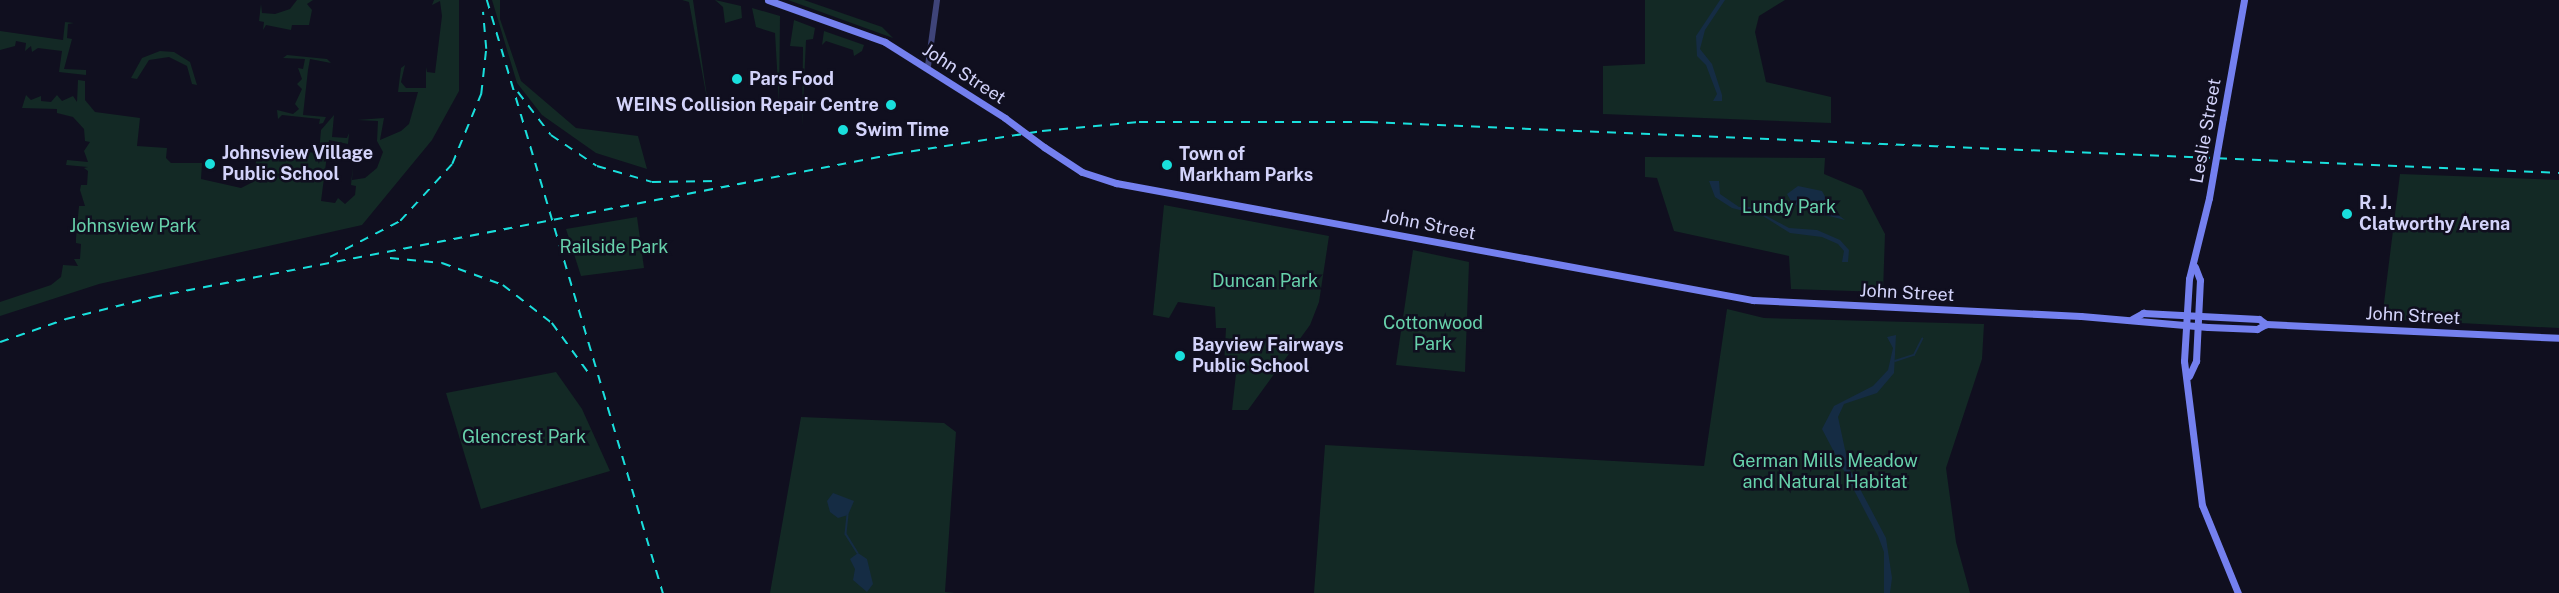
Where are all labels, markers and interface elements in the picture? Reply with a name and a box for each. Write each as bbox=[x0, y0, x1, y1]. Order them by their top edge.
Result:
street label: John Street bbox=[918, 39, 1010, 109]
place label: Pars Food bbox=[749, 68, 834, 90]
marker: Pars Food bbox=[730, 72, 744, 86]
street label: Leslie Street bbox=[2186, 77, 2226, 185]
place label: WEINS Collision Repair Centre bbox=[616, 94, 879, 116]
marker: WEINS Collision Repair Centre bbox=[884, 98, 898, 112]
place label: Swim Time bbox=[855, 119, 949, 141]
marker: Swim Time bbox=[836, 123, 850, 137]
place label: Johnsview Village Public School bbox=[222, 143, 373, 186]
place label: Town of Markham Parks bbox=[1179, 144, 1313, 186]
marker: Johnsview Village Public School bbox=[203, 157, 217, 171]
marker: Town of Markham Parks bbox=[1160, 158, 1174, 172]
place label: R. J. Clatworthy Arena bbox=[2359, 193, 2510, 236]
park label: Lundy Park bbox=[1742, 196, 1836, 218]
street label: John Street bbox=[1380, 205, 1478, 245]
marker: R. J. Clatworthy Arena bbox=[2340, 207, 2354, 221]
park label: Johnsview Park bbox=[69, 215, 197, 237]
park label: Railside Park bbox=[560, 236, 668, 258]
park label: Duncan Park bbox=[1212, 270, 1318, 292]
street label: John Street bbox=[1859, 280, 1955, 306]
street label: John Street bbox=[2365, 303, 2461, 329]
park label: Cottonwood Park bbox=[1383, 313, 1483, 356]
place label: Bayview Fairways Public School bbox=[1192, 335, 1344, 378]
marker: Bayview Fairways Public School bbox=[1173, 349, 1187, 363]
park label: Glencrest Park bbox=[462, 426, 586, 448]
park label: German Mills Meadow and Natural Habitat bbox=[1732, 451, 1918, 494]

